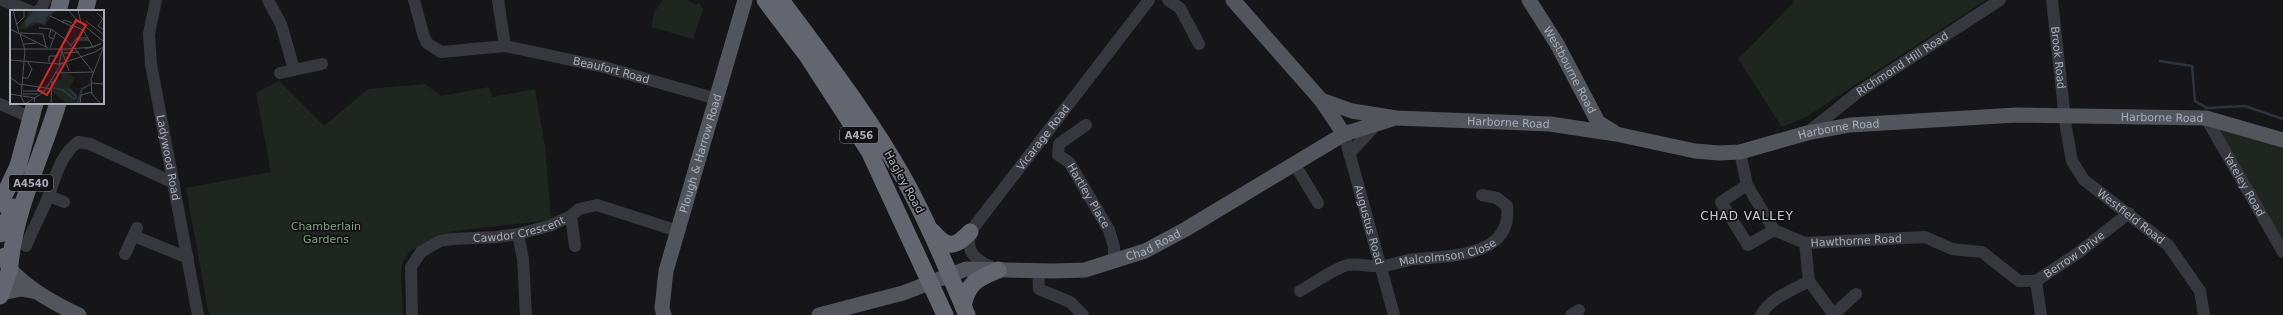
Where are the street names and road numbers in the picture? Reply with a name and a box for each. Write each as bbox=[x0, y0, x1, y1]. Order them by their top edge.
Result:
street label: Westbourne Road bbox=[1541, 24, 1599, 115]
street label: Brook Road bbox=[2048, 26, 2068, 90]
street label: Richmond Hill Road bbox=[1854, 29, 1951, 98]
street label: Beaufort Road bbox=[572, 54, 651, 86]
street label: Plough & Harrow Road bbox=[677, 92, 724, 214]
street label: Vicarage Road bbox=[1014, 102, 1072, 173]
street label: Harborne Road bbox=[2121, 110, 2203, 124]
street label: Ladywood Road bbox=[154, 114, 183, 202]
street label: Harborne Road bbox=[1467, 114, 1550, 130]
street label: Harborne Road bbox=[1796, 117, 1880, 142]
road number: A456 bbox=[840, 127, 878, 143]
street label: Hagley Road bbox=[881, 148, 927, 216]
street label: Yateley Road bbox=[2221, 150, 2268, 219]
street label: Hartley Place bbox=[1065, 161, 1113, 230]
road number: A4540 bbox=[9, 175, 53, 191]
street label: Augustus Road bbox=[1352, 183, 1386, 266]
street label: Westfield Road bbox=[2094, 186, 2167, 246]
street label: Cawdor Crescent bbox=[473, 213, 567, 245]
street label: Chad Road bbox=[1124, 227, 1183, 263]
street label: Berrow Drive bbox=[2041, 228, 2107, 281]
street label: Hawthorne Road bbox=[1810, 232, 1902, 249]
street label: Malcolmson Close bbox=[1398, 236, 1499, 269]

